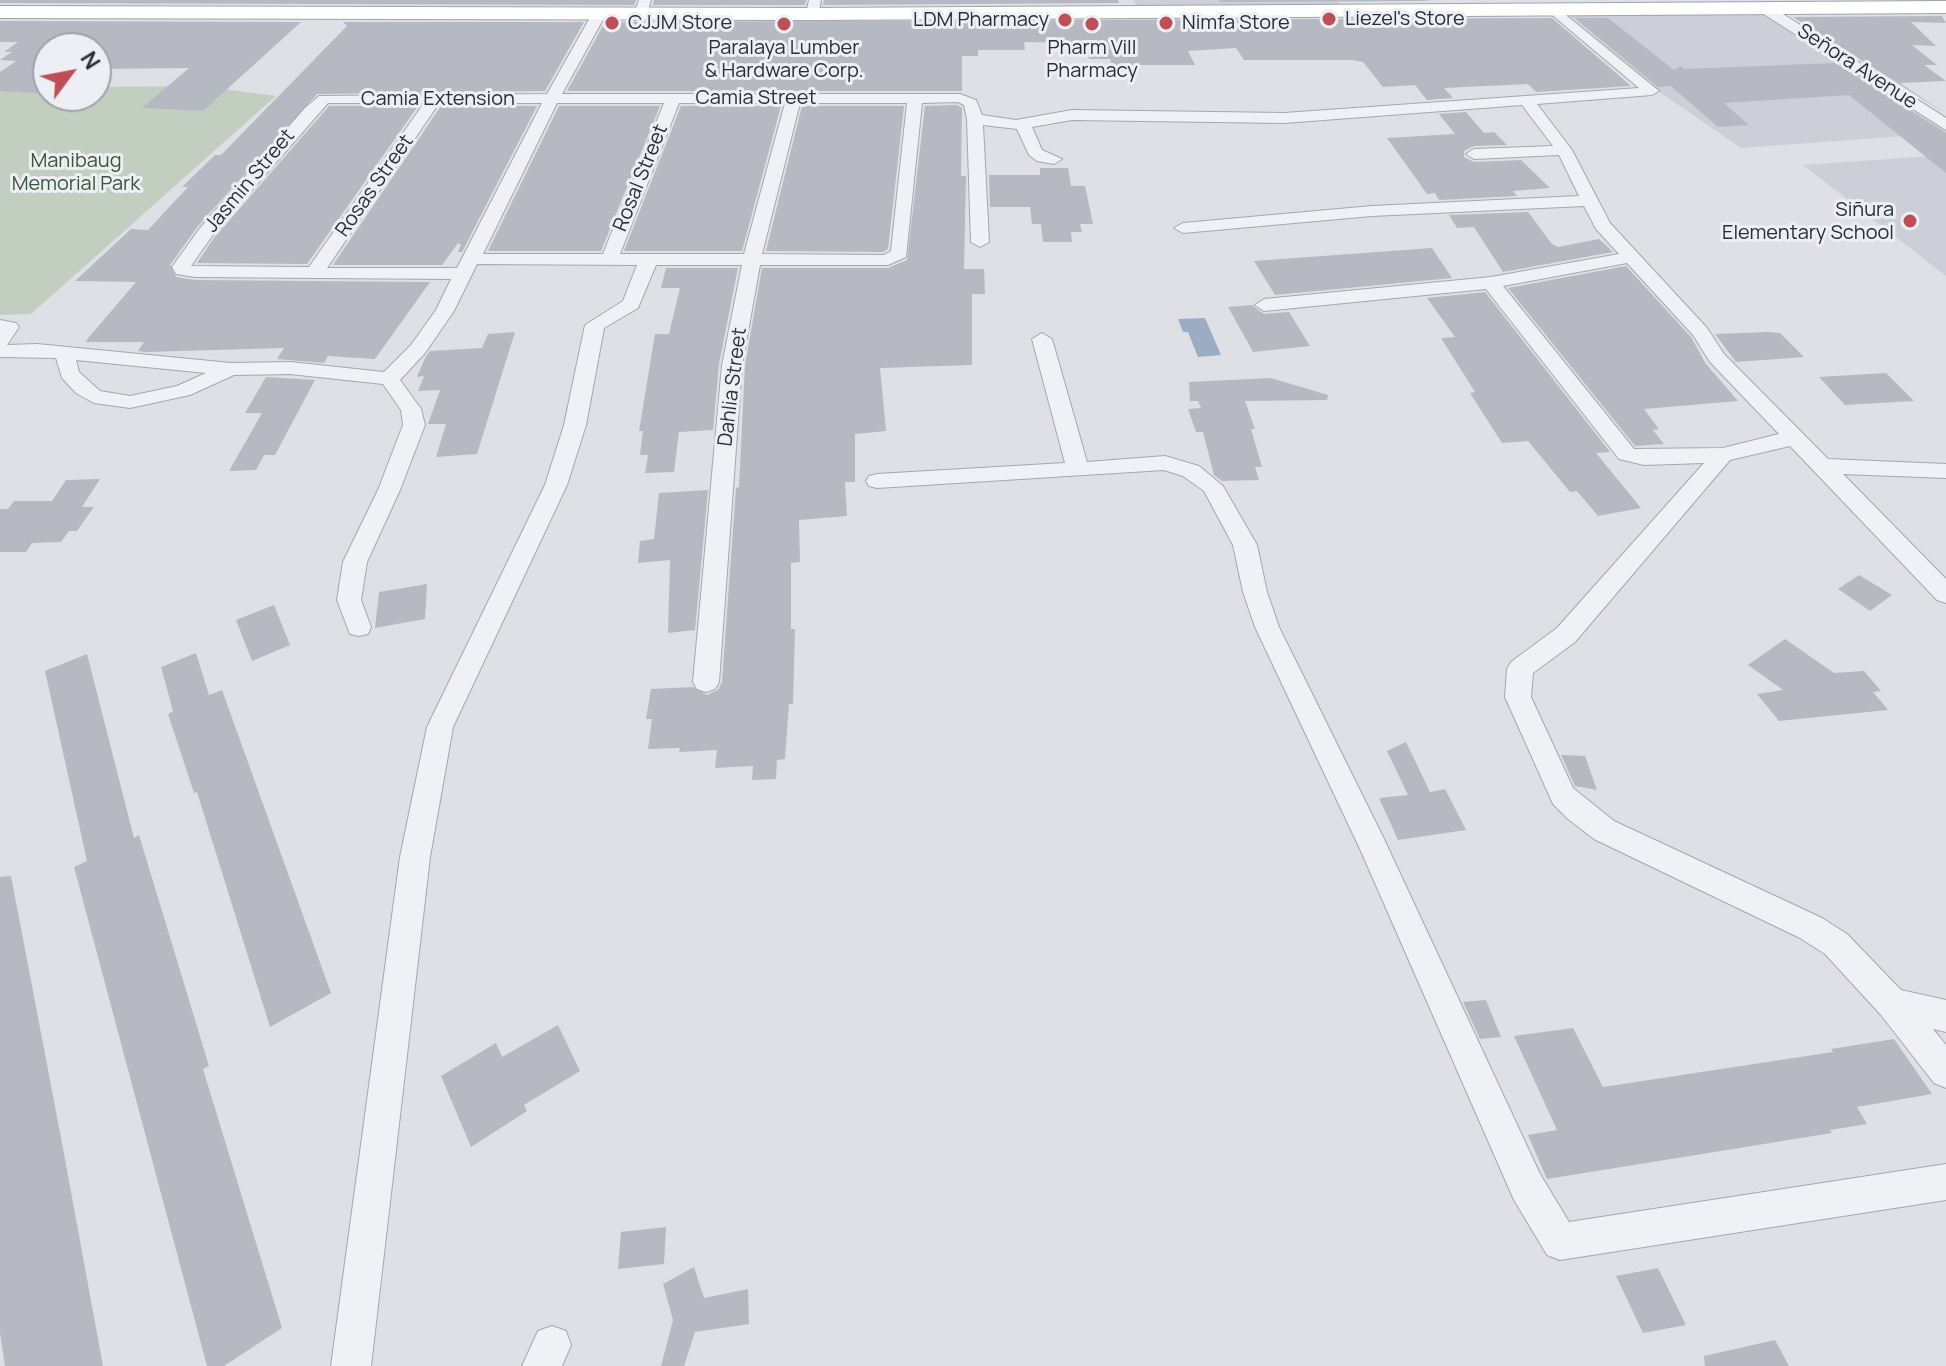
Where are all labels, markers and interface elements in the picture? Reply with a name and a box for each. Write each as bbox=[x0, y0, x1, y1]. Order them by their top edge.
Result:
place label: Liezel's Store bbox=[1345, 7, 1465, 31]
place label: LDM Pharmacy bbox=[913, 8, 1049, 32]
marker: Liezel's Store bbox=[1320, 10, 1338, 28]
place label: CJJM Store bbox=[628, 11, 732, 35]
marker: LDM Pharmacy bbox=[1056, 11, 1074, 29]
place label: Nimfa Store bbox=[1182, 11, 1290, 35]
marker: CJJM Store bbox=[603, 14, 621, 32]
marker: Nimfa Store bbox=[1157, 14, 1175, 32]
marker: Paralaya Lumber & Hardware Corp. bbox=[775, 15, 793, 33]
marker: Pharm Vill Pharmacy bbox=[1083, 15, 1101, 33]
street label: Señora Avenue bbox=[1793, 19, 1921, 115]
north arrow bbox=[32, 32, 112, 112]
place label: Paralaya Lumber & Hardware Corp. bbox=[704, 36, 864, 83]
place label: Pharm Vill Pharmacy bbox=[1046, 36, 1138, 83]
text: N bbox=[74, 46, 108, 75]
street label: Camia Street bbox=[696, 86, 816, 110]
street label: Camia Extension bbox=[361, 87, 515, 111]
street label: Rosal Street bbox=[609, 121, 673, 235]
street label: Jasmin Street bbox=[200, 125, 300, 237]
street label: Rosas Street bbox=[331, 130, 419, 242]
park label: Manibaug Memorial Park bbox=[12, 149, 140, 196]
place label: Siñura Elementary School bbox=[1722, 198, 1894, 245]
marker: Siñura Elementary School bbox=[1901, 212, 1919, 230]
street label: Dahlia Street bbox=[714, 326, 752, 448]

